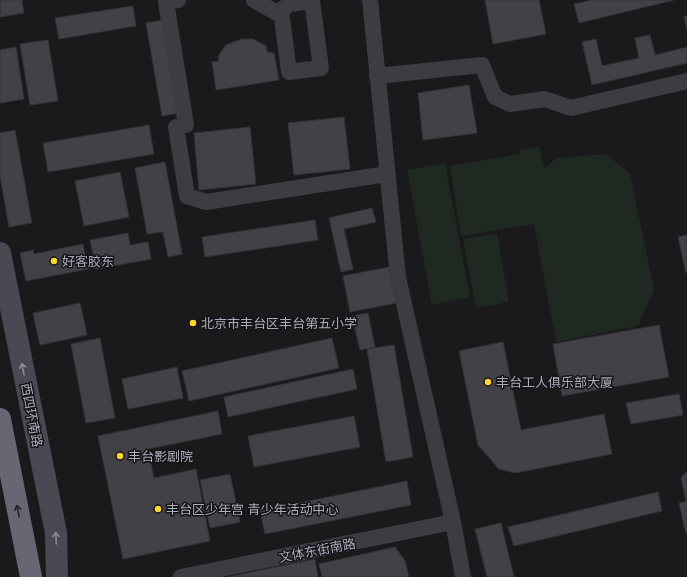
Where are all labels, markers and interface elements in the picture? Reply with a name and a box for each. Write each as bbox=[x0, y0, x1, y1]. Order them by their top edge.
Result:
place label: 好客胶东 bbox=[62, 254, 114, 269]
marker: 好客胶东 bbox=[49, 256, 59, 266]
place label: 北京市丰台区丰台第五小学 bbox=[201, 316, 357, 331]
marker: 北京市丰台区丰台第五小学 bbox=[188, 318, 198, 328]
one-way arrow bbox=[19, 363, 27, 376]
place label: 丰台工人俱乐部大厦 bbox=[496, 375, 613, 390]
marker: 丰台工人俱乐部大厦 bbox=[483, 377, 493, 387]
street label: 西四环南路 bbox=[18, 382, 45, 448]
place label: 丰台影剧院 bbox=[128, 449, 193, 464]
marker: 丰台影剧院 bbox=[115, 451, 125, 461]
place label: 丰台区少年宫 青少年活动中心 bbox=[166, 502, 338, 517]
marker: 丰台区少年宫 青少年活动中心 bbox=[153, 504, 163, 514]
one-way arrow bbox=[13, 505, 21, 518]
one-way arrow bbox=[52, 532, 59, 545]
street label: 文体东街南路 bbox=[277, 536, 357, 565]

